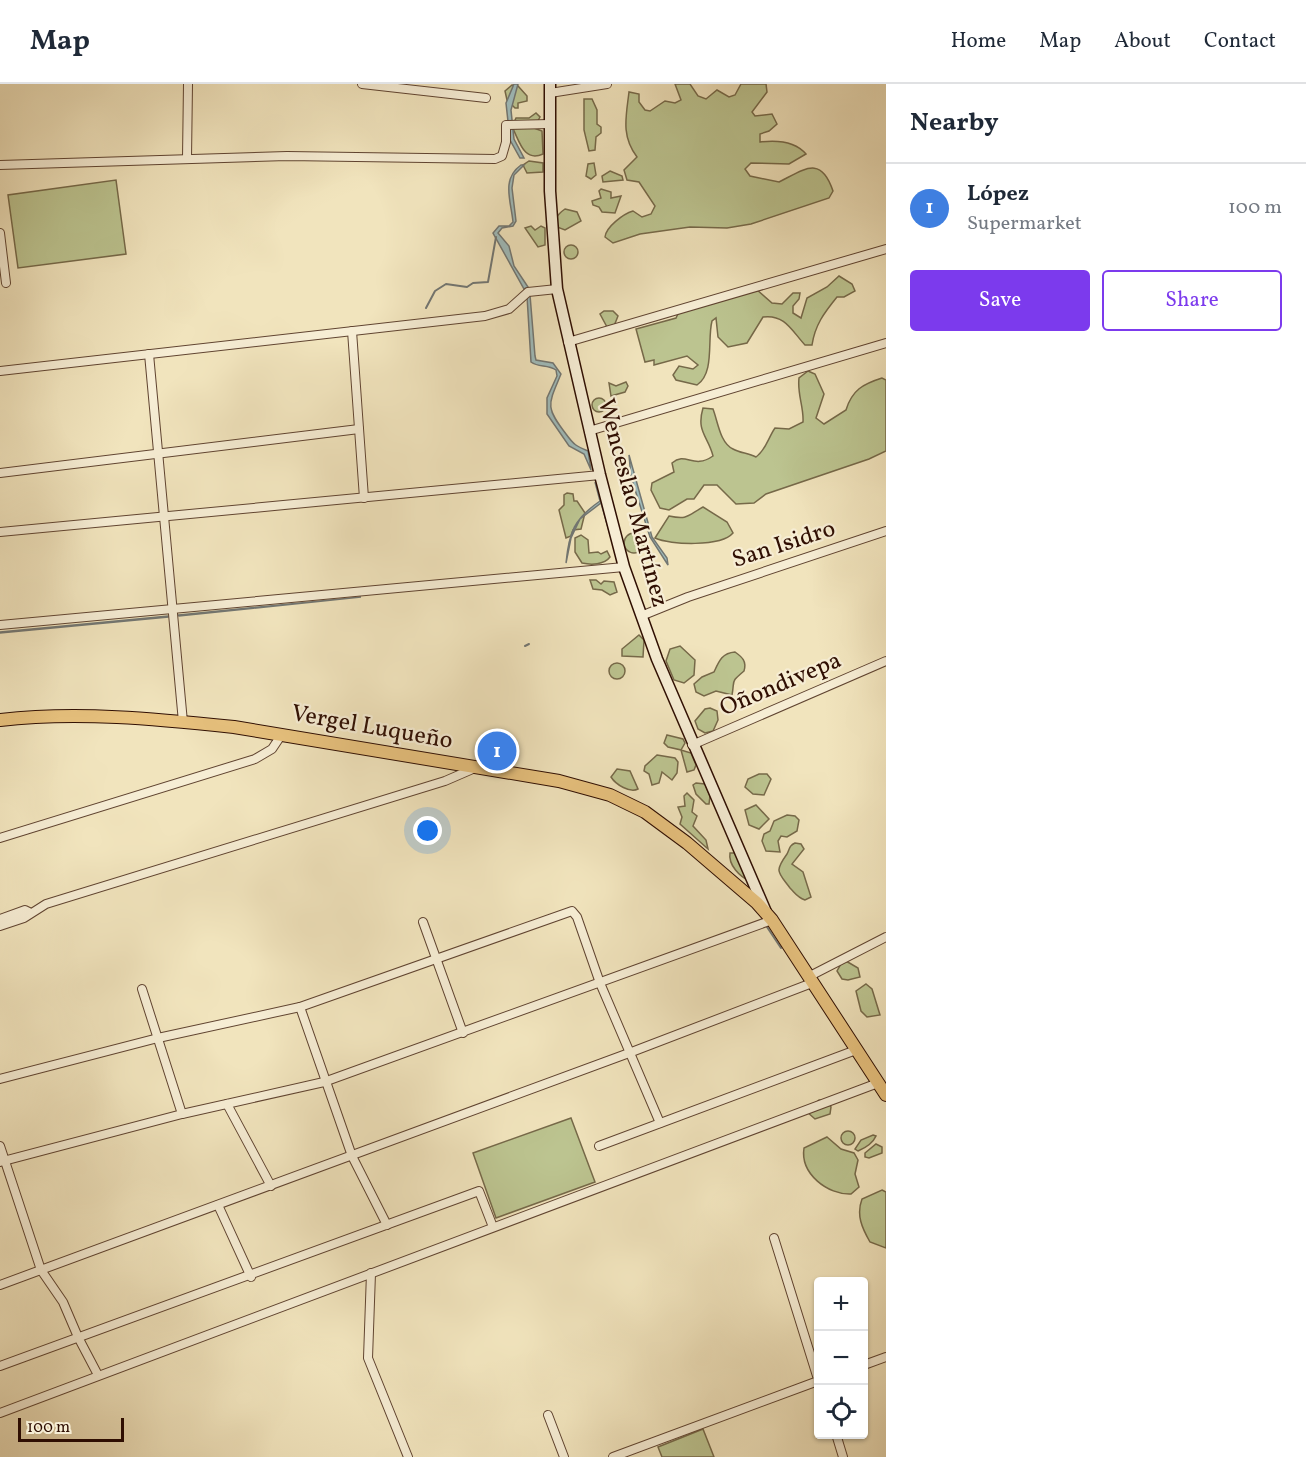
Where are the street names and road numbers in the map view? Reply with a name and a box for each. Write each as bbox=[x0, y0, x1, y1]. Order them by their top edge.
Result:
street label: Wenceslao Martínez bbox=[588, 395, 676, 611]
street label: San Isidro bbox=[728, 512, 840, 578]
street label: Oñondivepa bbox=[715, 644, 847, 726]
street label: Vergel Luqueño bbox=[289, 697, 455, 759]

